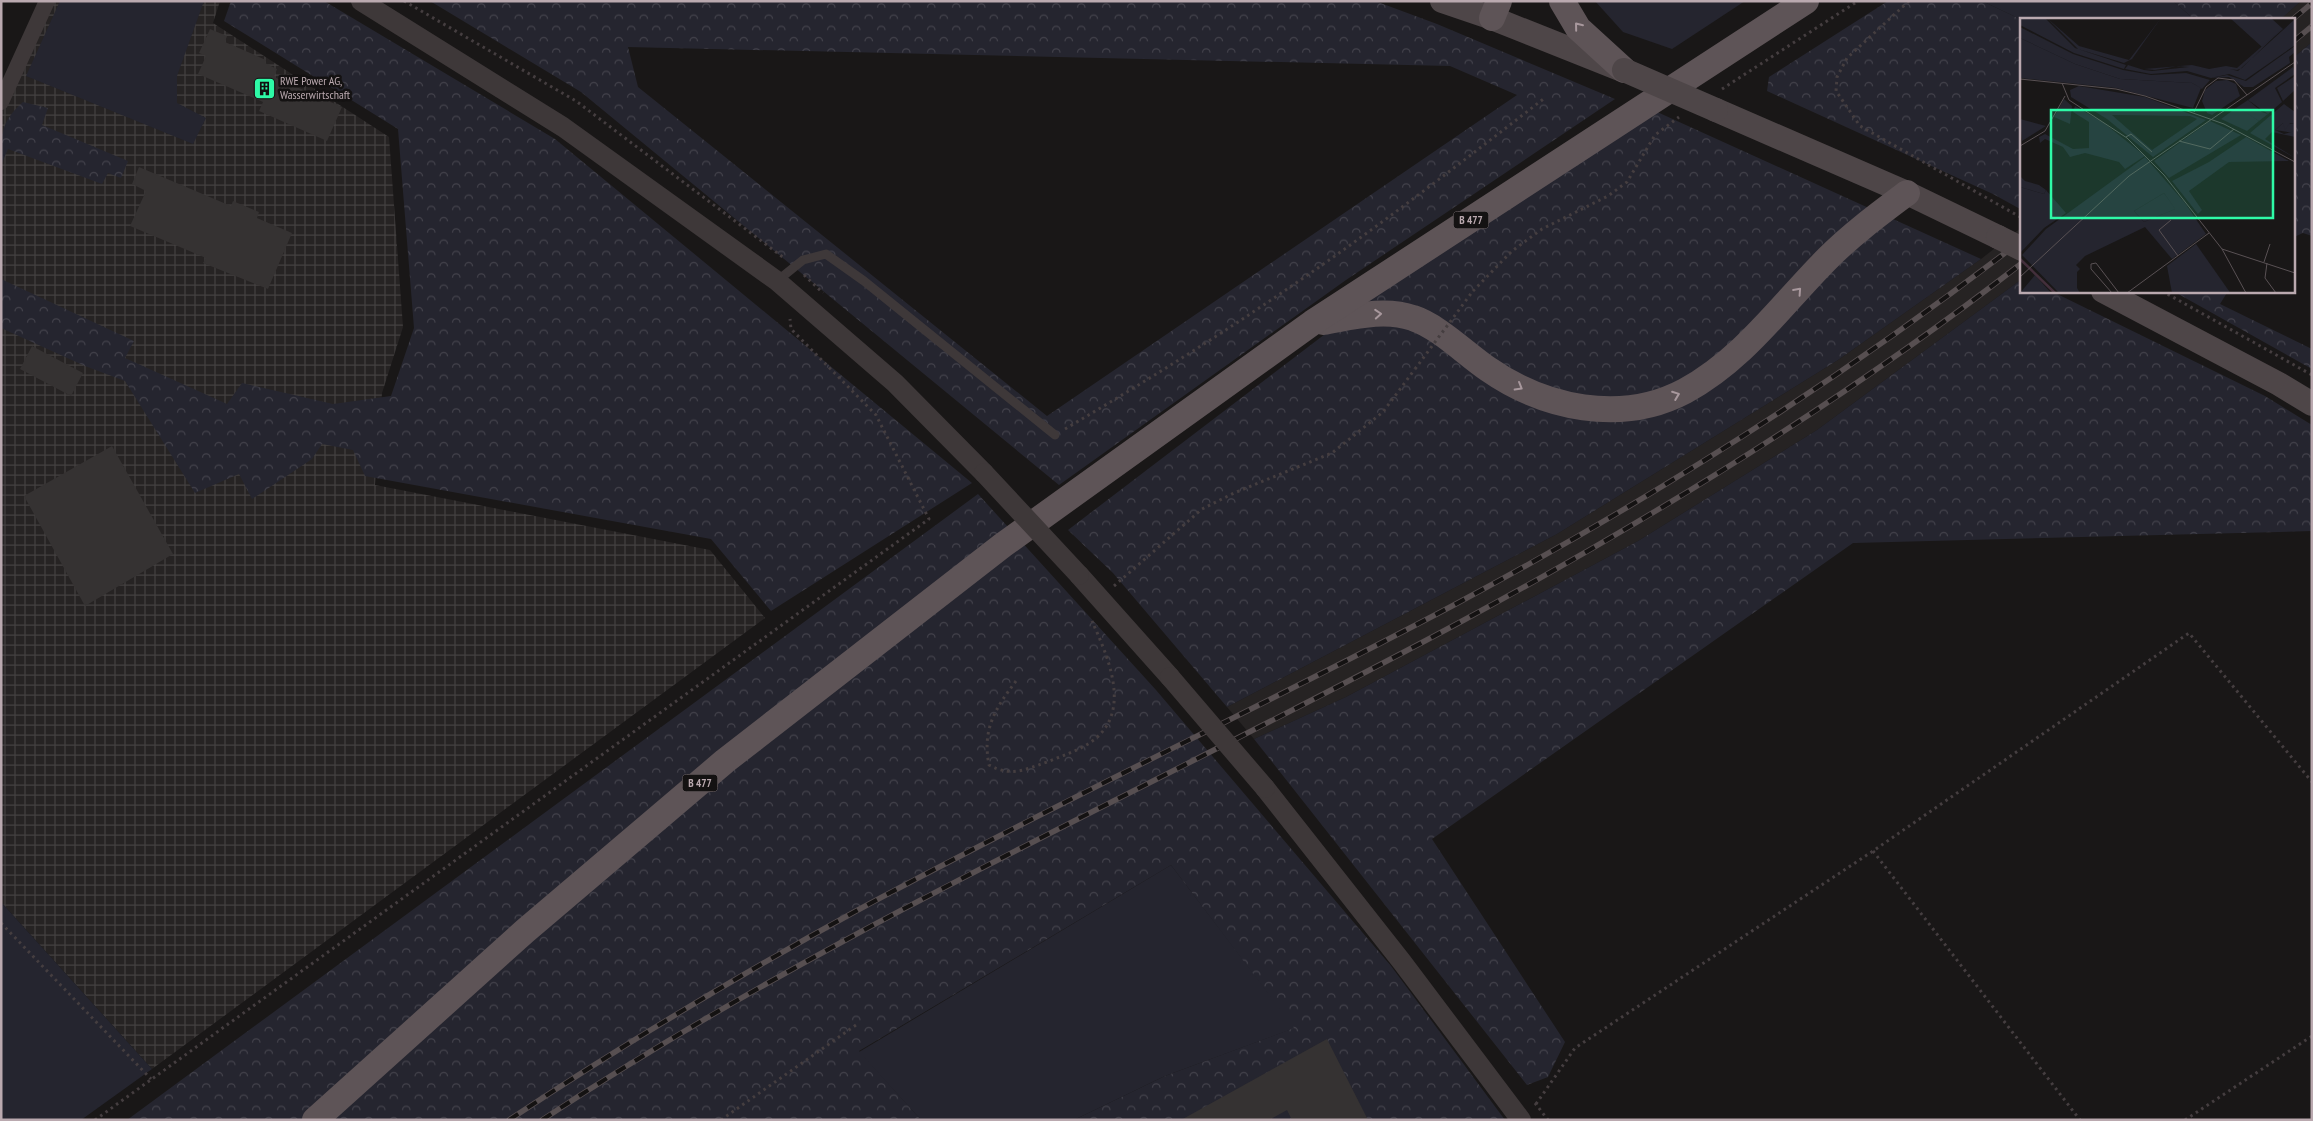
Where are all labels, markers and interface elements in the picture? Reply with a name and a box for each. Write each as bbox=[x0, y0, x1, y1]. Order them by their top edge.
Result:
inset map bbox=[2020, 18, 2296, 292]
one-way arrow bbox=[1575, 23, 1583, 32]
place label: RWE Power AG, Wasserwirtschaft bbox=[280, 73, 351, 102]
building icon: RWE Power AG, Wasserwirtschaft bbox=[252, 76, 276, 100]
road number: B 477 bbox=[1454, 212, 1488, 228]
one-way arrow bbox=[1792, 287, 1801, 296]
one-way arrow bbox=[1374, 309, 1382, 320]
one-way arrow bbox=[1514, 381, 1523, 391]
one-way arrow bbox=[1671, 391, 1679, 401]
road number: B 477 bbox=[682, 774, 718, 791]

